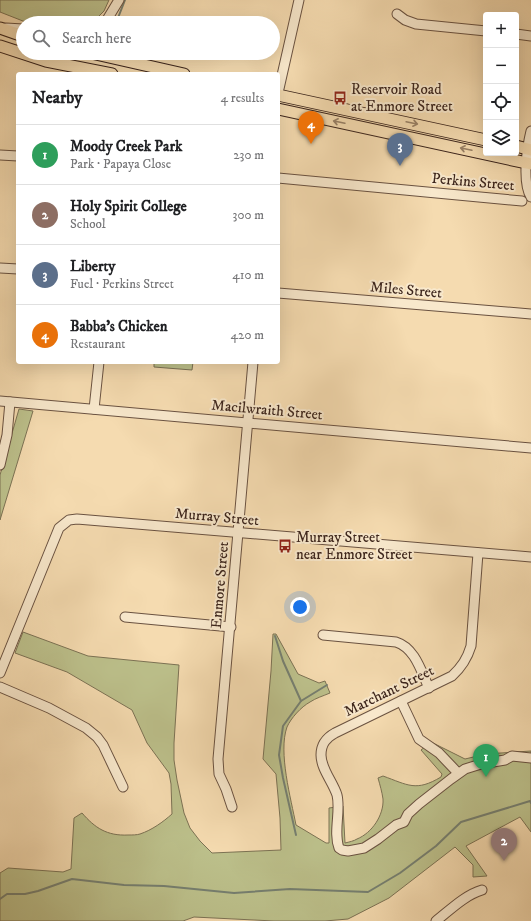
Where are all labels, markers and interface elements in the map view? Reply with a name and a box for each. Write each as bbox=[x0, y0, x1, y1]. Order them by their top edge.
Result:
map controls bbox=[483, 12, 519, 156]
button: + bbox=[483, 12, 519, 48]
search box bbox=[16, 16, 280, 60]
icon: search bbox=[30, 27, 52, 49]
text: Search here bbox=[62, 29, 131, 48]
button: − bbox=[483, 48, 519, 84]
place label: Reservoir Road at Enmore Street bbox=[351, 80, 453, 116]
button: locate bbox=[483, 84, 519, 120]
text: Nearby bbox=[32, 87, 82, 109]
text: 4 results bbox=[221, 90, 264, 106]
bus stop icon: Reservoir Road at Enmore Street bbox=[332, 90, 348, 106]
pin: 4 bbox=[298, 111, 324, 144]
one-way arrow bbox=[332, 117, 345, 125]
one-way arrow bbox=[405, 120, 418, 128]
button: layers bbox=[483, 120, 519, 156]
pin: 3 bbox=[387, 133, 413, 166]
text: Moody Creek Park bbox=[70, 137, 182, 156]
one-way arrow bbox=[459, 145, 472, 153]
text: 1 bbox=[43, 147, 47, 163]
text: 230 m bbox=[233, 147, 264, 163]
text: Park · Papaya Close bbox=[70, 156, 171, 172]
street label: Perkins Street bbox=[431, 169, 515, 195]
text: Holy Spirit College bbox=[70, 197, 187, 216]
text: 2 bbox=[42, 207, 48, 223]
text: 300 m bbox=[233, 207, 264, 223]
text: School bbox=[70, 216, 106, 232]
text: Liberty bbox=[70, 257, 115, 276]
text: 3 bbox=[43, 267, 47, 283]
text: 410 m bbox=[232, 267, 264, 283]
text: Fuel · Perkins Street bbox=[70, 276, 174, 292]
street label: Miles Street bbox=[369, 277, 443, 303]
text: Babba's Chicken bbox=[70, 317, 168, 336]
text: 4 bbox=[41, 327, 49, 343]
text: 420 m bbox=[231, 327, 264, 343]
text: Restaurant bbox=[70, 336, 126, 352]
street label: Macilwraith Street bbox=[211, 396, 324, 424]
street label: Murray Street bbox=[174, 504, 260, 530]
place label: Murray Street near Enmore Street bbox=[296, 528, 413, 564]
bus stop icon: Murray Street near Enmore Street bbox=[277, 538, 293, 554]
street label: Enmore Street bbox=[207, 540, 233, 629]
your location bbox=[290, 597, 310, 617]
street label: Marchant Street bbox=[341, 661, 437, 721]
pin: 1 bbox=[473, 744, 499, 777]
pin: 2 bbox=[491, 828, 517, 861]

